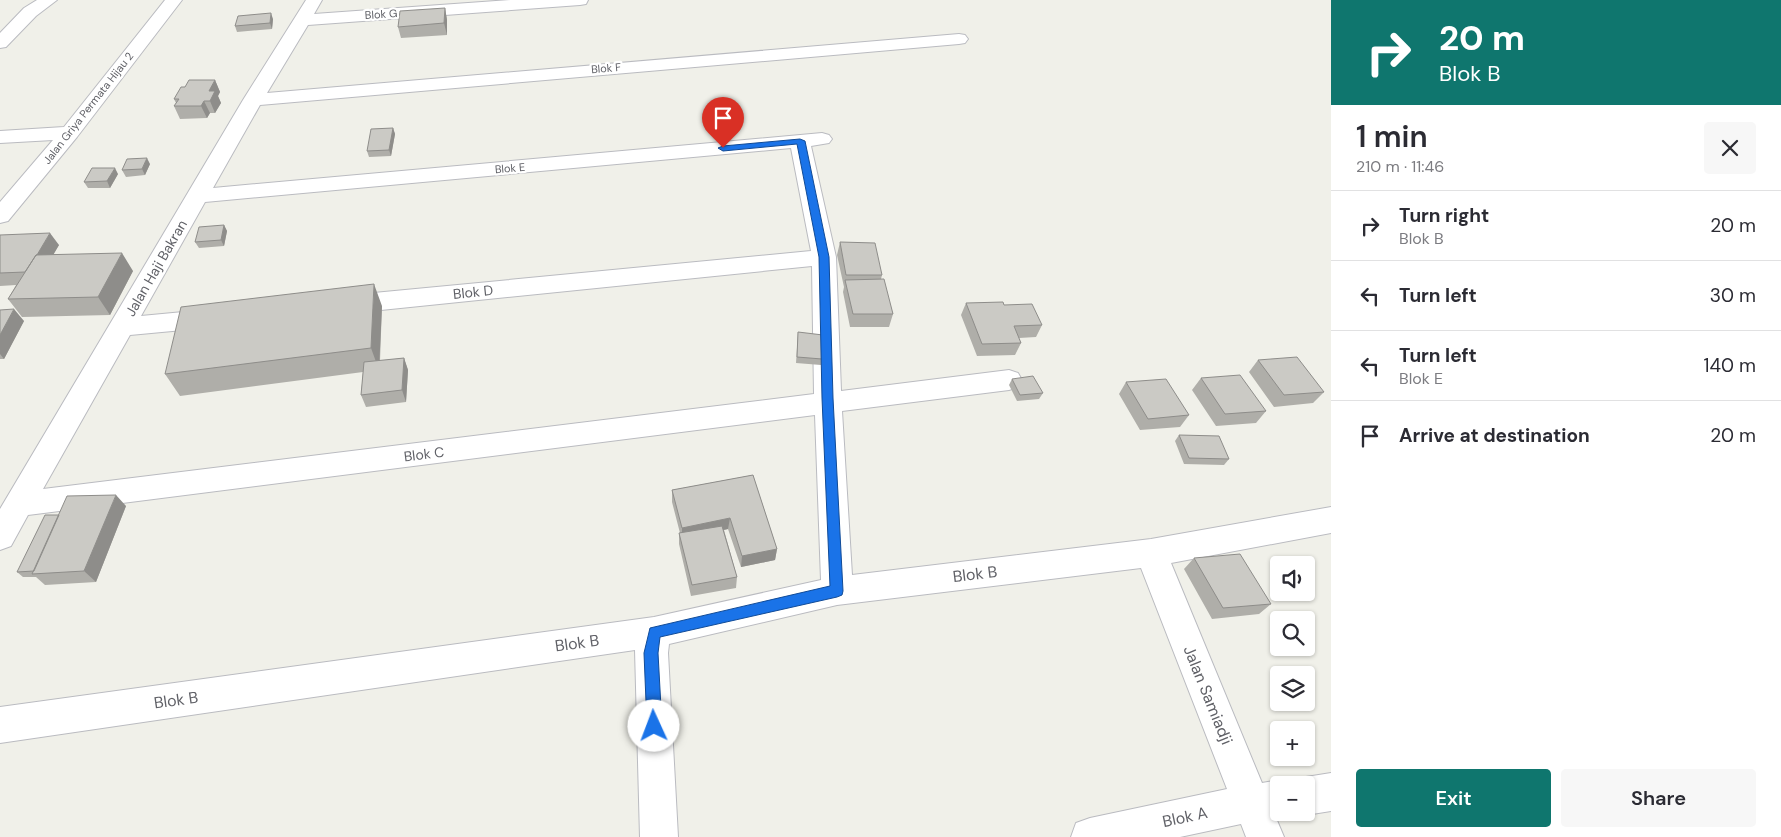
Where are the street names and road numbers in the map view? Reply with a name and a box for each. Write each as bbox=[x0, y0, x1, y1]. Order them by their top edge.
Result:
street label: Blok G bbox=[364, 6, 398, 22]
street label: Jalan Griya Permata Hijau 2 bbox=[40, 49, 136, 167]
street label: Blok F bbox=[590, 60, 622, 76]
street label: Blok E bbox=[494, 160, 526, 176]
street label: Jalan Haji Bakran bbox=[121, 216, 191, 320]
street label: Blok D bbox=[452, 281, 494, 303]
street label: Blok C bbox=[403, 443, 445, 465]
street label: Blok B bbox=[952, 561, 998, 587]
street label: Blok B bbox=[553, 629, 601, 657]
street label: Jalan Samiadji bbox=[1179, 642, 1237, 748]
street label: Blok B bbox=[152, 686, 200, 714]
street label: Blok A bbox=[1160, 802, 1210, 832]

